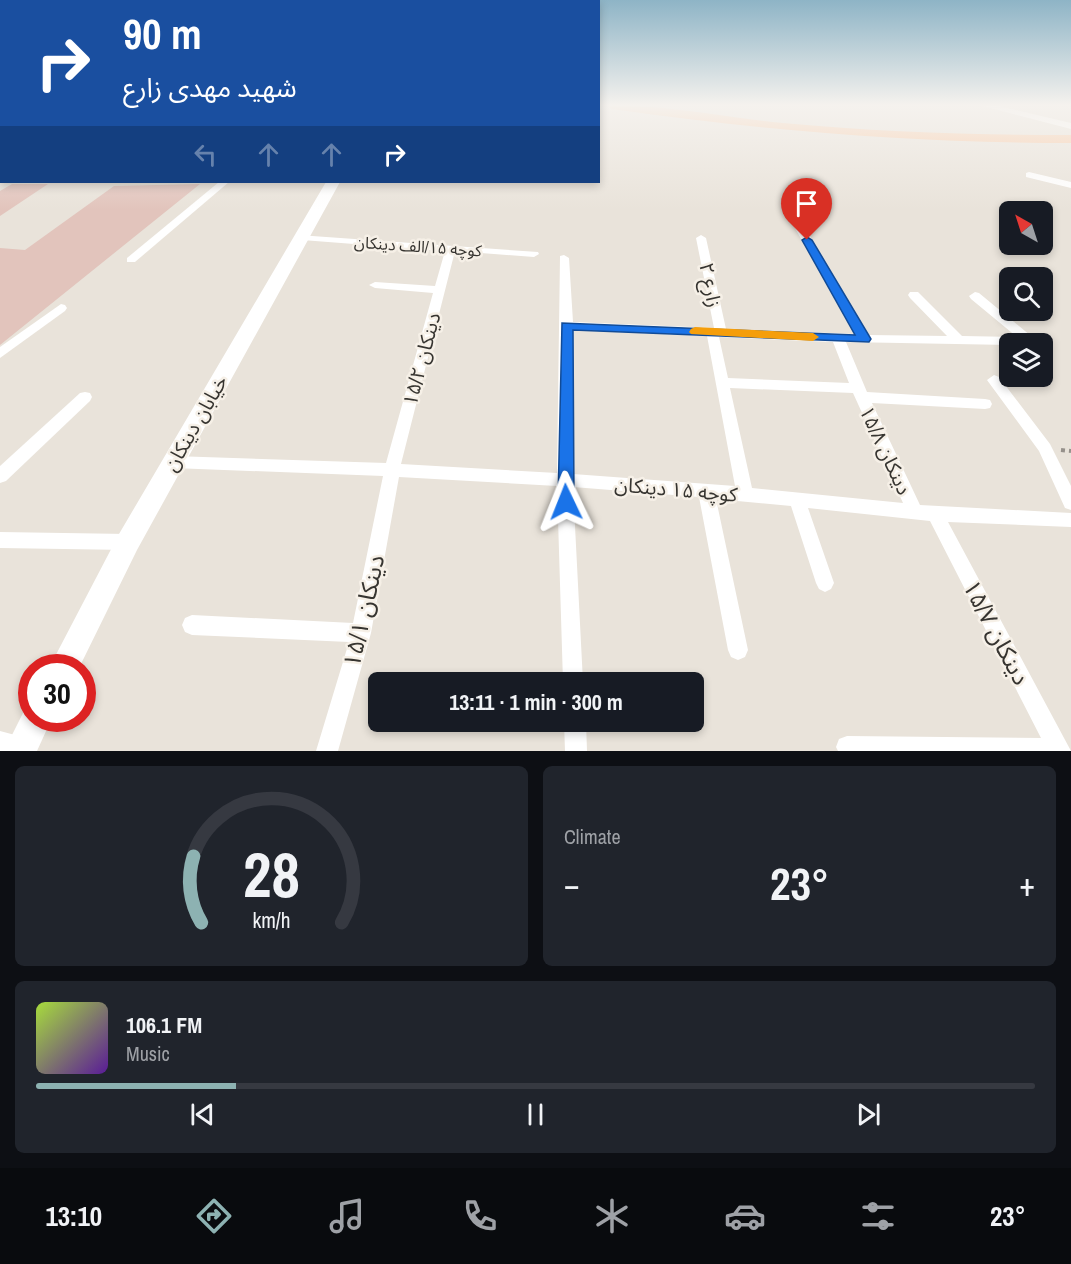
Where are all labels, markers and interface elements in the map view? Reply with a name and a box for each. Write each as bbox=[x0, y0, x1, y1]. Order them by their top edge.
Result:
text: 90 m bbox=[123, 6, 202, 62]
icon: right bbox=[24, 24, 102, 102]
text: شهید مهدی زارع bbox=[123, 69, 297, 105]
icon: left bbox=[189, 138, 222, 171]
icon: ahead bbox=[252, 138, 285, 171]
icon: ahead bbox=[315, 138, 348, 171]
icon: right bbox=[378, 138, 411, 171]
pin bbox=[781, 178, 832, 240]
icon: arrive bbox=[790, 187, 823, 220]
north arrow bbox=[999, 201, 1053, 255]
map controls bbox=[999, 201, 1053, 387]
street label: کوچه ۱۵/الف دینکان bbox=[353, 231, 483, 262]
street label: ۲ زارع bbox=[691, 260, 729, 310]
button: search bbox=[999, 267, 1053, 321]
street label: ۱۵/۲ دینکان bbox=[396, 309, 446, 409]
button: layers bbox=[999, 333, 1053, 387]
street label: خیابان دینکان bbox=[157, 370, 233, 476]
street label: ۱۵/۸ دینکان bbox=[854, 401, 918, 499]
position arrow bbox=[534, 470, 598, 534]
street label: کوچه ۱۵ دینکان bbox=[613, 470, 739, 508]
street label: ۱۵/۱ دینکان bbox=[335, 552, 391, 670]
street label: ۱۵/۷ دینکان bbox=[956, 574, 1038, 690]
speed limit sign: 30 bbox=[18, 654, 96, 732]
text: 13:11 · 1 min · 300 m bbox=[449, 687, 623, 717]
text: Climate bbox=[564, 823, 621, 850]
text: 28 bbox=[243, 832, 300, 916]
text: 23° bbox=[770, 853, 829, 914]
text: − bbox=[564, 862, 580, 906]
text: + bbox=[1019, 862, 1035, 906]
text: km/h bbox=[252, 906, 291, 935]
text: 106.1 FM bbox=[126, 1010, 202, 1040]
text: Music bbox=[126, 1040, 170, 1067]
icon: previous bbox=[186, 1098, 219, 1131]
icon: pause bbox=[519, 1098, 552, 1131]
icon: next bbox=[852, 1098, 885, 1131]
icon: directions bbox=[193, 1195, 235, 1237]
icon: music bbox=[326, 1195, 368, 1237]
icon: phone bbox=[459, 1195, 501, 1237]
icon: climate bbox=[591, 1195, 633, 1237]
icon: car bbox=[724, 1195, 766, 1237]
icon: filters bbox=[857, 1195, 899, 1237]
text: 13:10 bbox=[45, 1198, 102, 1234]
text: 23° bbox=[990, 1198, 1026, 1234]

